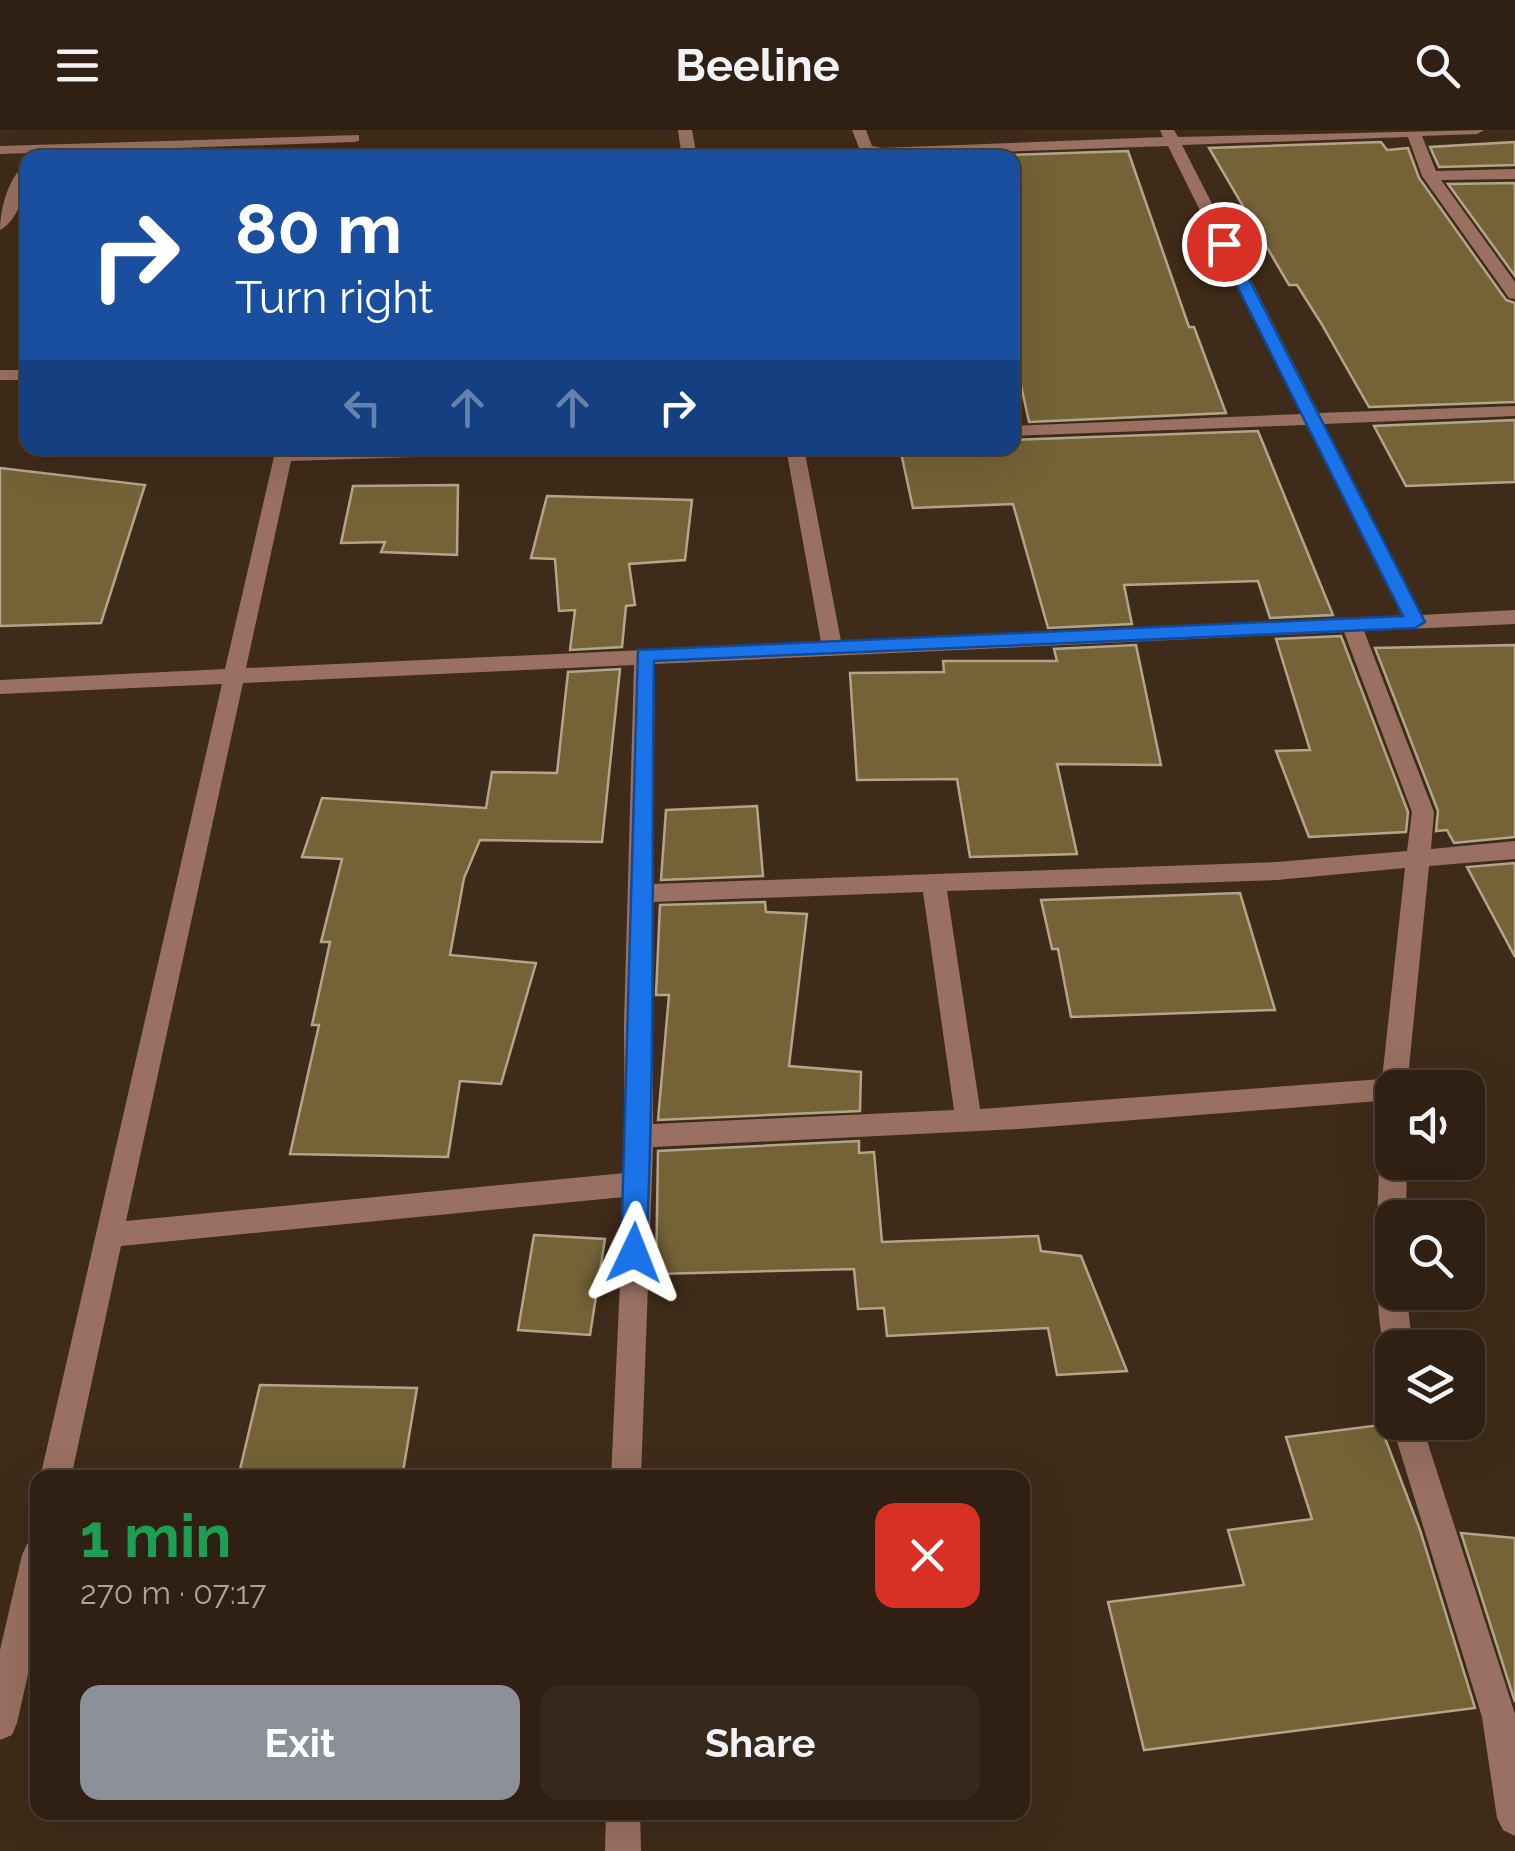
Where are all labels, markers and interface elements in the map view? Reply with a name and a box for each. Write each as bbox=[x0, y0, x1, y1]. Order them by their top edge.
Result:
icon: menu bbox=[50, 38, 105, 93]
icon: search bbox=[1410, 38, 1465, 93]
text: Beeline bbox=[675, 39, 840, 92]
text: 80 m bbox=[235, 187, 402, 269]
icon: right bbox=[70, 190, 200, 320]
pin bbox=[1182, 202, 1267, 287]
icon: arrive bbox=[1197, 217, 1252, 272]
text: Turn right bbox=[235, 271, 433, 324]
icon: left bbox=[335, 380, 390, 435]
icon: ahead bbox=[440, 380, 495, 435]
icon: ahead bbox=[545, 380, 600, 435]
icon: right bbox=[650, 380, 705, 435]
map controls bbox=[1375, 1070, 1485, 1440]
button: sound bbox=[1375, 1070, 1485, 1180]
button: search bbox=[1375, 1200, 1485, 1310]
position arrow bbox=[582, 1201, 686, 1305]
button: layers bbox=[1375, 1330, 1485, 1440]
text: 1 min bbox=[80, 1501, 231, 1571]
button: close bbox=[875, 1503, 980, 1608]
text: 270 m · 07:17 bbox=[80, 1574, 266, 1611]
button: Exit bbox=[80, 1685, 520, 1800]
button: Share bbox=[540, 1685, 980, 1800]

